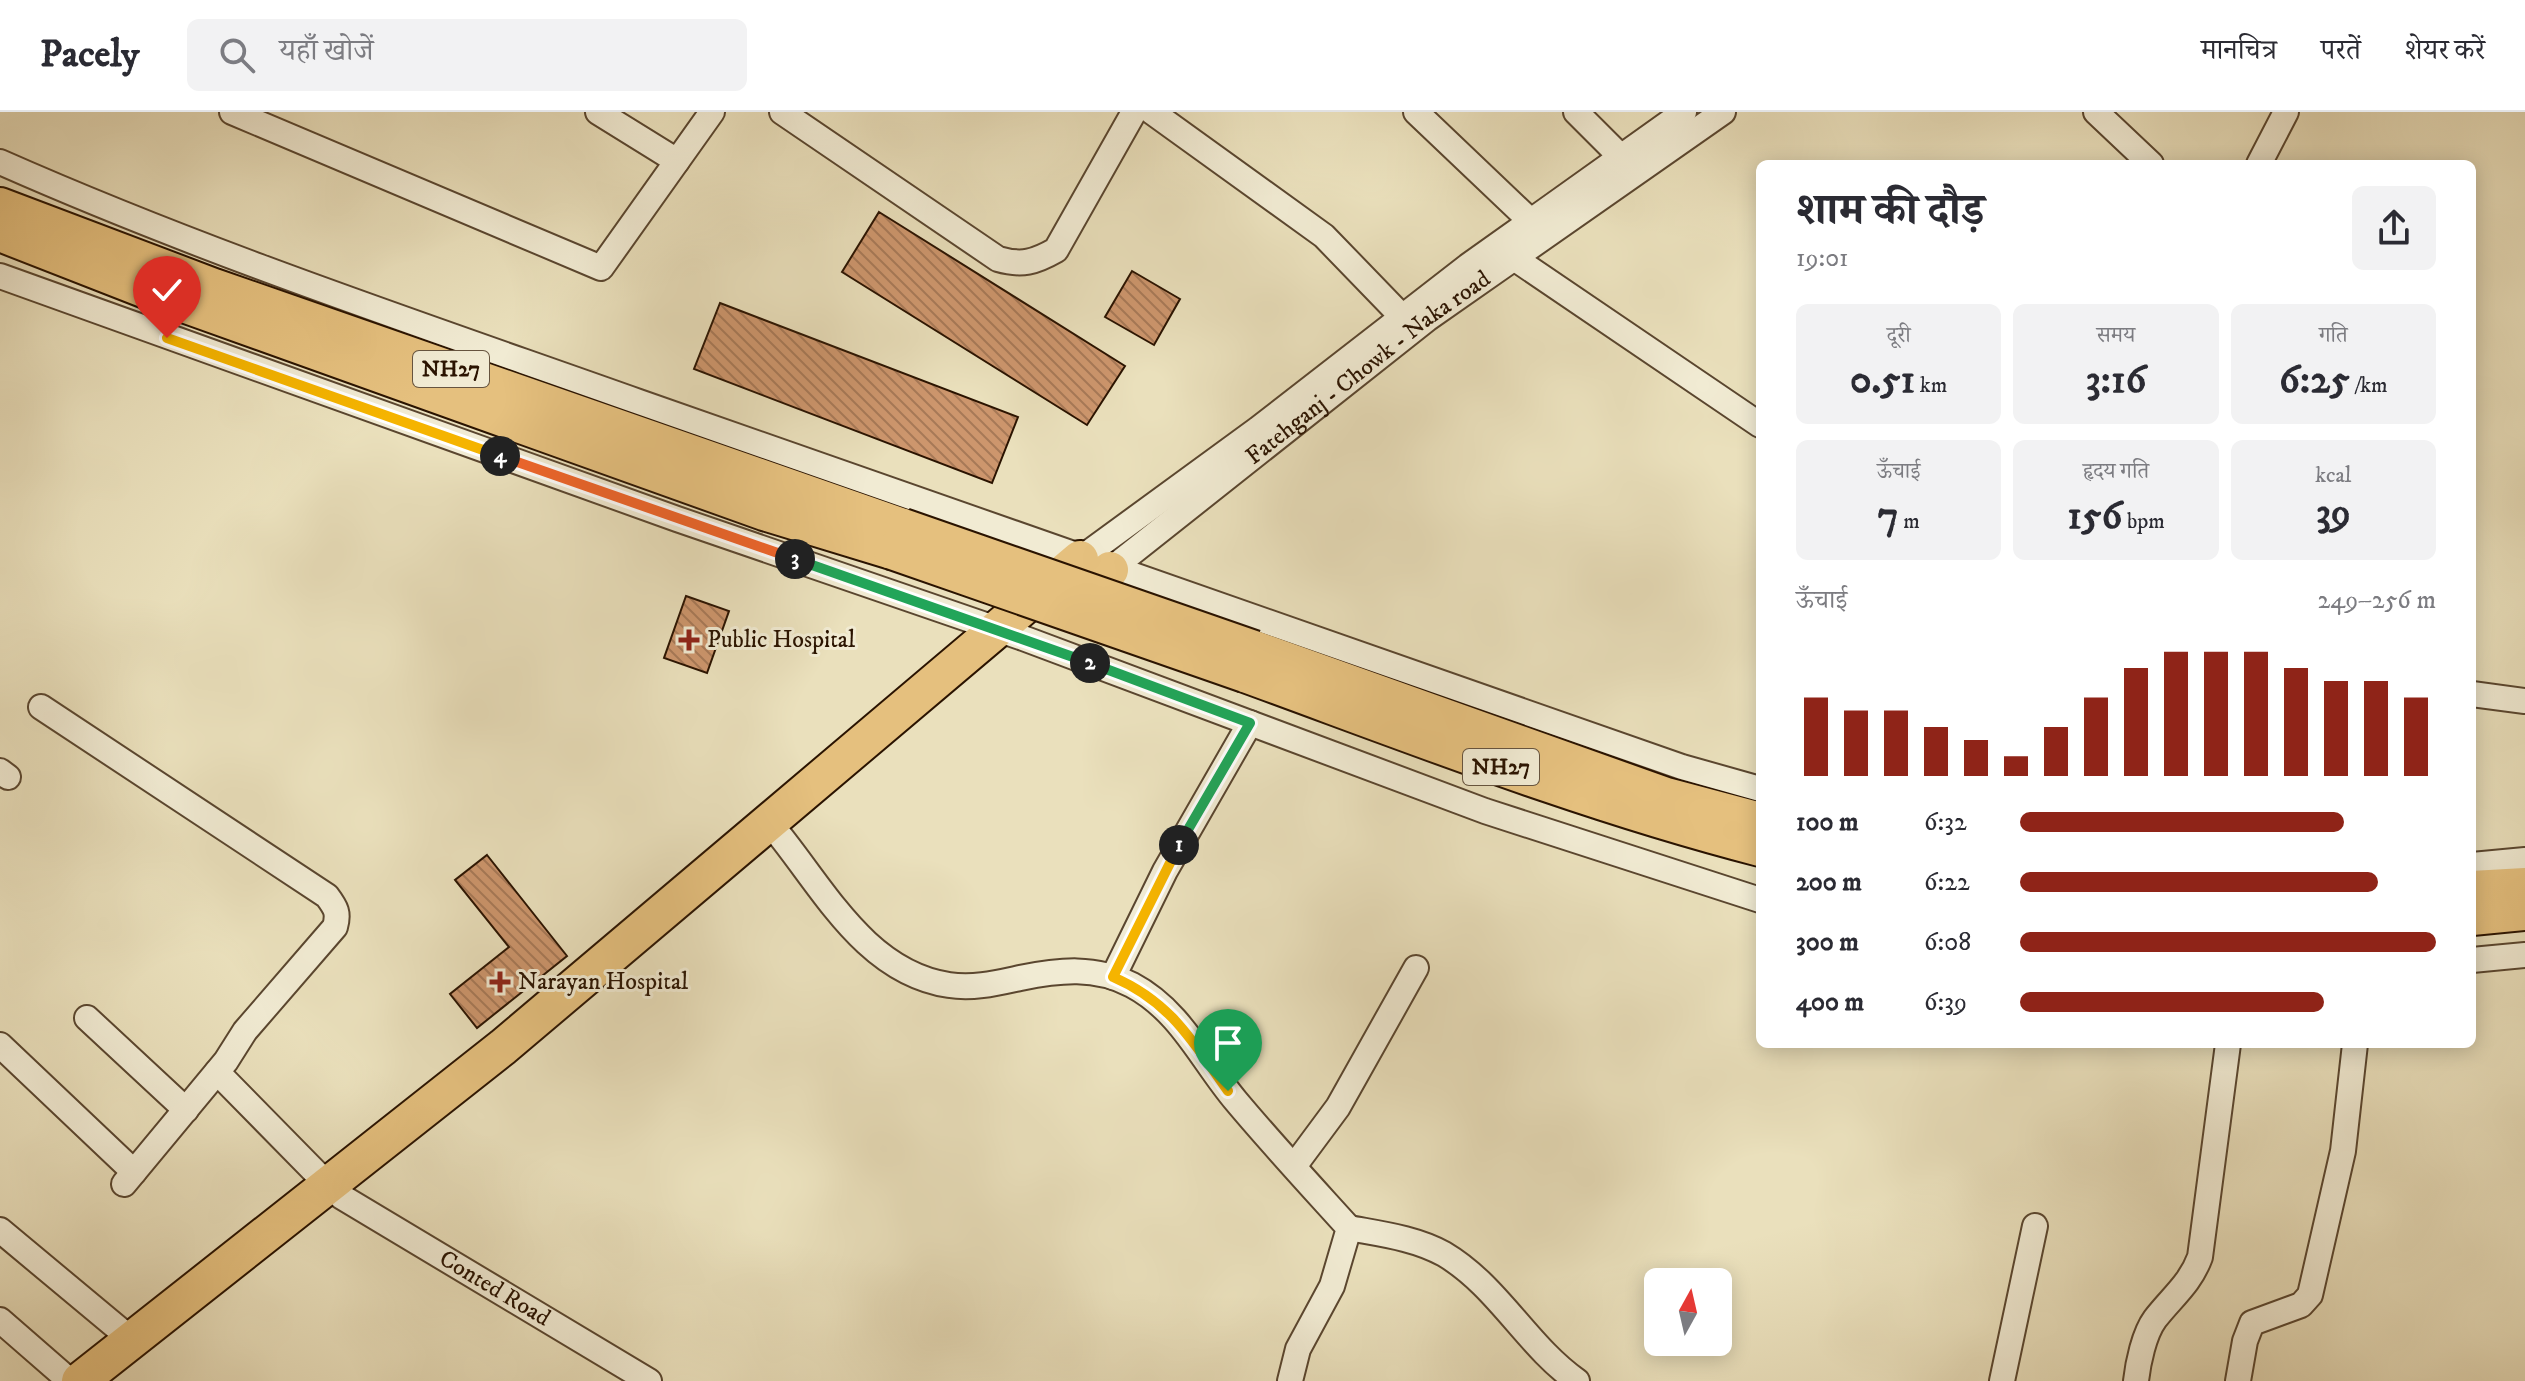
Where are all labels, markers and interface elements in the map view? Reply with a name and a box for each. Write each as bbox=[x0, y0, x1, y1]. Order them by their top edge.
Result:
search box bbox=[187, 19, 747, 91]
text: Pacely bbox=[40, 31, 139, 79]
icon: search bbox=[215, 33, 259, 77]
text: यहाँ खोजें bbox=[279, 33, 374, 70]
text: मानचित्र bbox=[2201, 33, 2277, 68]
text: परतें bbox=[2321, 33, 2361, 68]
text: शेयर करें bbox=[2405, 33, 2485, 68]
text: शाम की दौड़ bbox=[1796, 184, 1984, 239]
button: share bbox=[2352, 186, 2436, 270]
text: 19:01 bbox=[1796, 242, 1849, 275]
pin bbox=[133, 256, 201, 338]
street label: Fatehganj - Chowk - Naka road bbox=[1240, 264, 1496, 472]
icon: check bbox=[145, 268, 189, 312]
text: दूरी bbox=[1887, 322, 1911, 349]
text: समय bbox=[2097, 322, 2135, 349]
text: गति bbox=[2319, 322, 2348, 349]
road number: NH27 bbox=[413, 351, 489, 387]
text: 0.51 bbox=[1850, 356, 1915, 406]
text: 3:16 bbox=[2086, 356, 2146, 406]
text: 6:25 bbox=[2279, 356, 2350, 406]
text: km bbox=[1915, 372, 1947, 399]
text: /km bbox=[2350, 372, 2388, 399]
pin: 4 bbox=[480, 436, 520, 476]
text: 4 bbox=[494, 442, 506, 469]
text: ऊँचाई bbox=[1877, 458, 1920, 485]
text: हृदय गति bbox=[2083, 458, 2149, 485]
text: kcal bbox=[2315, 462, 2351, 489]
text: 39 bbox=[2316, 489, 2351, 539]
text: 7 bbox=[1878, 492, 1899, 542]
text: 156 bbox=[2067, 492, 2122, 542]
text: m bbox=[1899, 508, 1920, 535]
text: bpm bbox=[2122, 508, 2165, 535]
pin: 3 bbox=[775, 539, 815, 579]
text: 3 bbox=[791, 545, 799, 572]
text: ऊँचाई bbox=[1796, 584, 1847, 617]
text: 249–256 m bbox=[2317, 584, 2436, 617]
place label: Public Hospital bbox=[707, 625, 856, 655]
marker: Public Hospital bbox=[678, 629, 700, 651]
pin: 2 bbox=[1070, 643, 1110, 683]
text: 2 bbox=[1085, 649, 1095, 676]
road number: NH27 bbox=[1463, 749, 1539, 785]
text: 100 m bbox=[1796, 806, 1859, 839]
text: 6:32 bbox=[1924, 806, 1967, 839]
pin: 1 bbox=[1159, 825, 1199, 865]
text: 1 bbox=[1175, 831, 1183, 858]
text: 200 m bbox=[1796, 866, 1862, 899]
text: 6:22 bbox=[1924, 866, 1970, 899]
text: 300 m bbox=[1796, 926, 1859, 959]
text: 6:08 bbox=[1924, 926, 1971, 959]
place label: Narayan Hospital bbox=[518, 967, 689, 997]
marker: Narayan Hospital bbox=[489, 971, 511, 993]
text: 400 m bbox=[1796, 986, 1864, 1019]
text: 6:39 bbox=[1924, 986, 1967, 1019]
pin bbox=[1194, 1009, 1262, 1091]
icon: arrive bbox=[1206, 1021, 1250, 1065]
street label: Conted Road bbox=[434, 1244, 556, 1333]
north arrow bbox=[1644, 1268, 1732, 1356]
map controls bbox=[1644, 1268, 1732, 1356]

